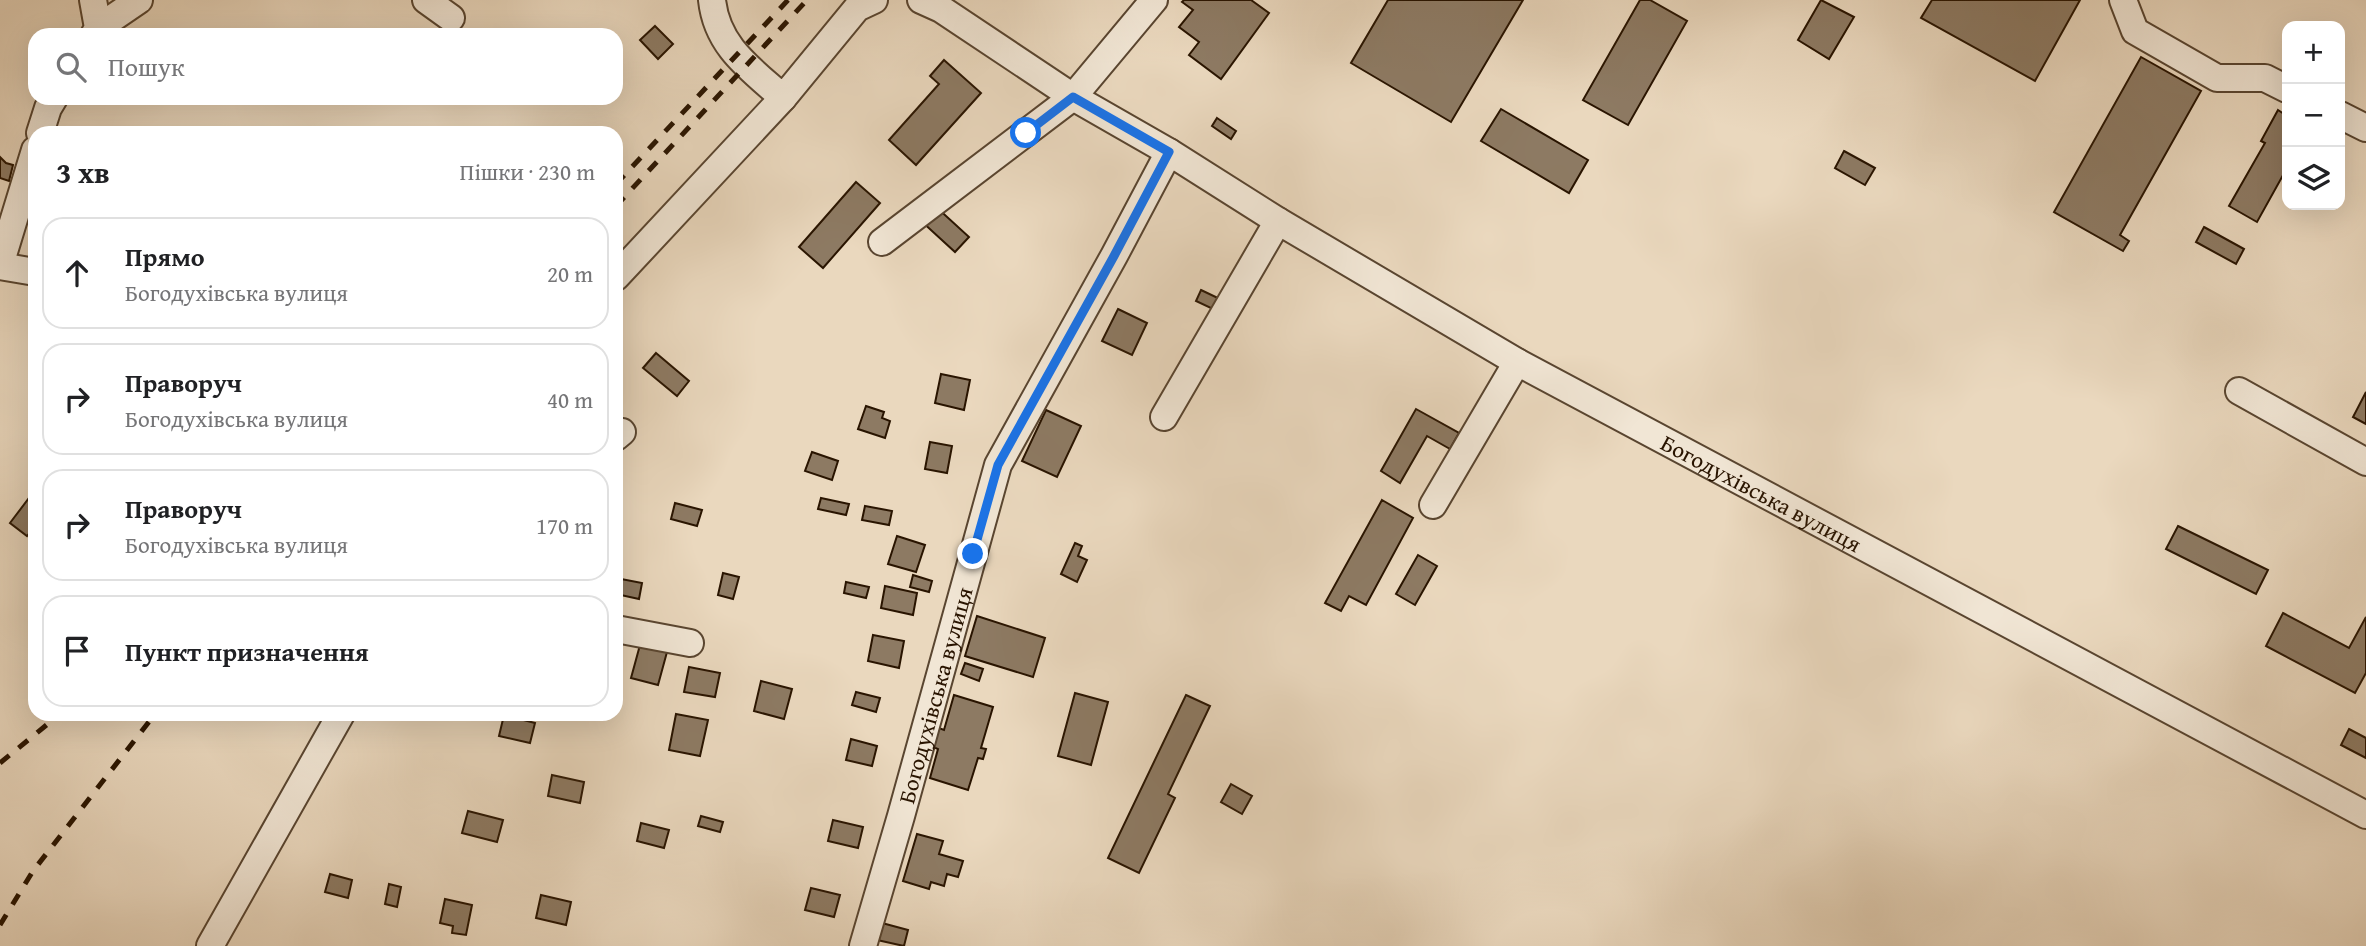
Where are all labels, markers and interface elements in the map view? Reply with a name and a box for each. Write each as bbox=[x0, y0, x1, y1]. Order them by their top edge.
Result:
map controls bbox=[2282, 21, 2345, 210]
button: + bbox=[2282, 21, 2345, 84]
search box bbox=[28, 28, 623, 105]
text: Пошук bbox=[108, 47, 185, 86]
icon: search bbox=[52, 48, 90, 86]
button: − bbox=[2282, 84, 2345, 147]
route start bbox=[1010, 117, 1041, 148]
button: layers bbox=[2282, 147, 2345, 210]
text: 3 хв bbox=[56, 150, 110, 194]
text: Пішки · 230 m bbox=[460, 155, 595, 188]
text: Прямо bbox=[125, 237, 205, 276]
icon: ahead bbox=[58, 254, 96, 292]
text: 20 m bbox=[547, 257, 593, 290]
text: Богодухівська вулиця bbox=[125, 276, 348, 309]
text: Праворуч bbox=[125, 363, 242, 402]
icon: right bbox=[58, 380, 96, 418]
text: 40 m bbox=[547, 383, 593, 416]
text: Богодухівська вулиця bbox=[125, 402, 348, 435]
street label: Богодухівська вулиця bbox=[1655, 425, 1868, 560]
text: Праворуч bbox=[125, 489, 242, 528]
icon: right bbox=[58, 506, 96, 544]
text: 170 m bbox=[536, 509, 593, 542]
text: Богодухівська вулиця bbox=[125, 528, 348, 561]
route end bbox=[957, 538, 988, 569]
street label: Богодухівська вулиця bbox=[889, 583, 980, 807]
icon: arrive bbox=[58, 632, 96, 670]
text: Пункт призначення bbox=[125, 632, 369, 671]

